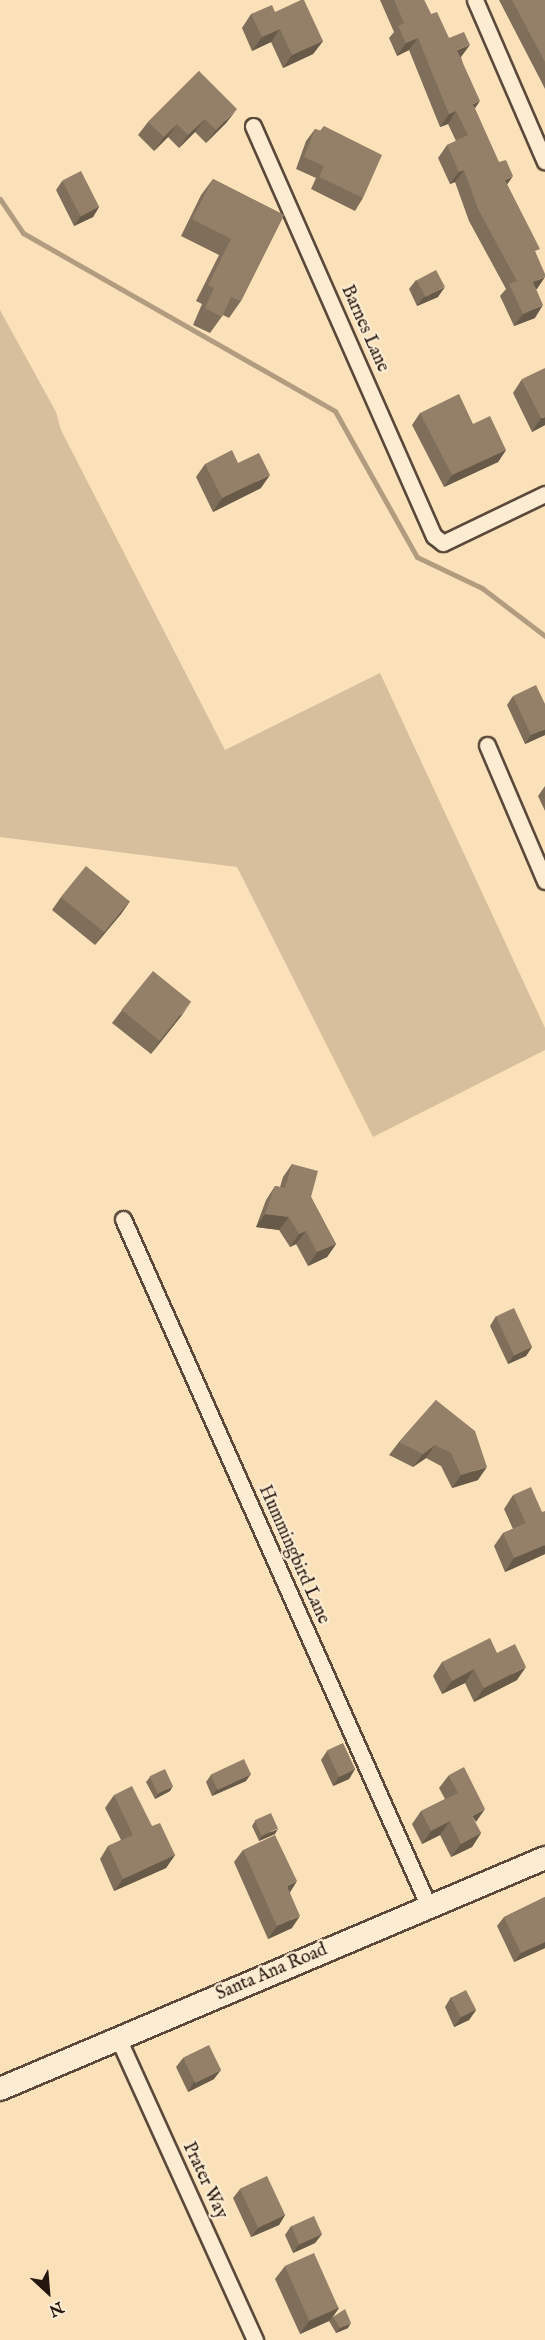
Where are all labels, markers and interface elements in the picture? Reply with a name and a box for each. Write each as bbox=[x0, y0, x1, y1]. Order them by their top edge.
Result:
street label: Barnes Lane bbox=[335, 282, 393, 376]
street label: Hummingbird Lane bbox=[253, 1482, 333, 1628]
street label: Santa Ana Road bbox=[213, 1940, 331, 2006]
street label: Prater Way bbox=[177, 2139, 231, 2223]
north arrow bbox=[18, 2262, 78, 2322]
text: N bbox=[45, 2296, 66, 2320]

